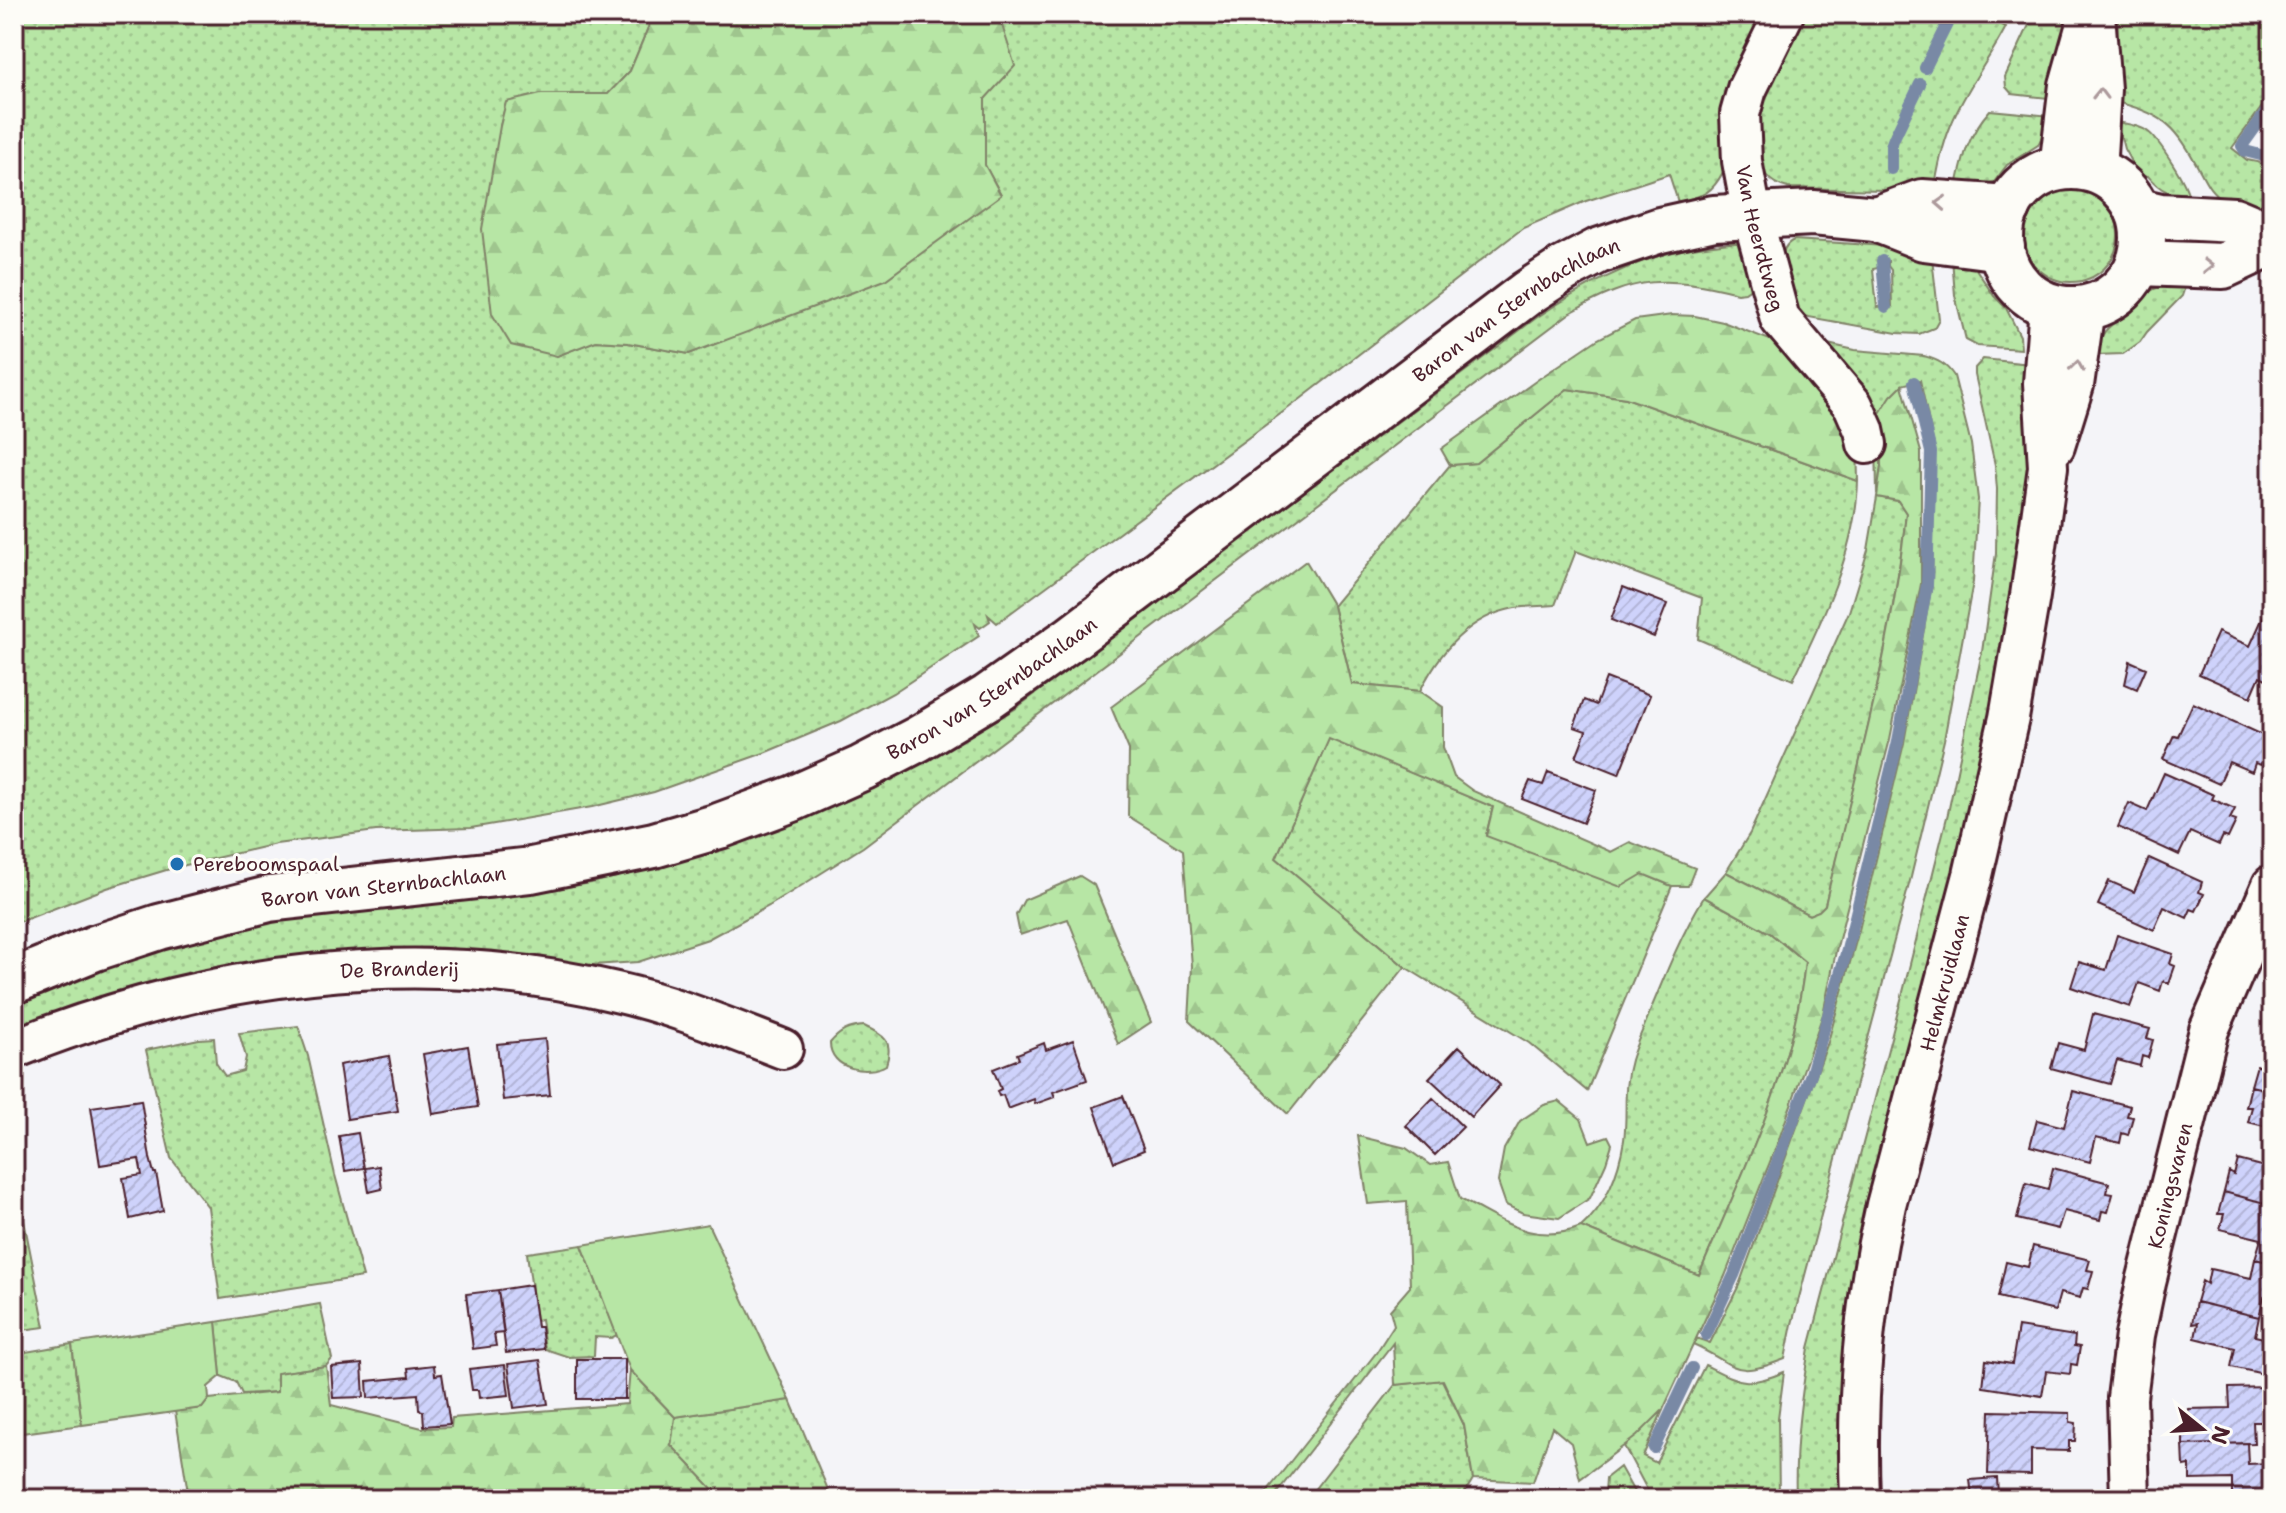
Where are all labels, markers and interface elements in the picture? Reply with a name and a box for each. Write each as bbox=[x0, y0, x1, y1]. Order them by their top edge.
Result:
one-way arrow bbox=[2091, 87, 2109, 100]
street label: Van Heerdtweg bbox=[1730, 163, 1790, 314]
one-way arrow bbox=[1934, 194, 1947, 211]
street label: Baron van Sternbachlaan bbox=[1407, 232, 1623, 388]
one-way arrow bbox=[2202, 257, 2215, 274]
one-way arrow bbox=[2068, 359, 2085, 373]
street label: Baron van Sternbachlaan bbox=[882, 611, 1102, 766]
place label: Pereboomspaal bbox=[193, 851, 339, 877]
marker: Pereboomspaal bbox=[168, 855, 186, 873]
street label: Baron van Sternbachlaan bbox=[259, 860, 507, 913]
street label: Helmkruidlaan bbox=[1914, 911, 1975, 1054]
street label: De Branderij bbox=[339, 956, 459, 984]
street label: Koningsvaren bbox=[2142, 1120, 2198, 1252]
north arrow bbox=[2162, 1389, 2242, 1469]
text: N bbox=[2204, 1422, 2237, 1448]

